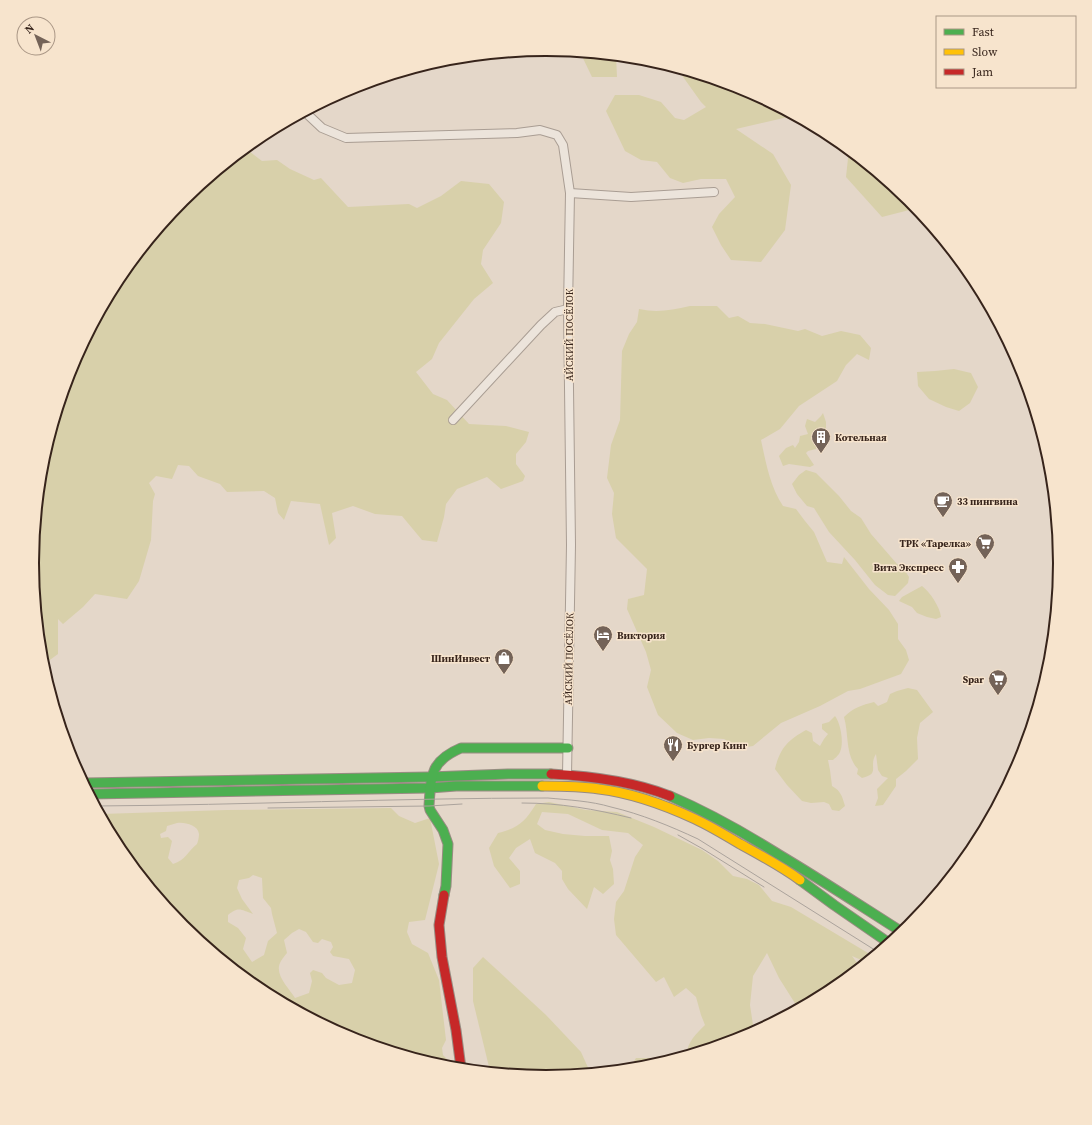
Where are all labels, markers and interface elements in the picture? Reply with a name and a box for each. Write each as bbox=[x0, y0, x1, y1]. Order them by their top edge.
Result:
north arrow bbox=[16, 16, 56, 56]
legend bbox=[936, 16, 1076, 88]
text: N bbox=[22, 21, 38, 37]
text: Fast bbox=[972, 24, 994, 40]
text: Slow bbox=[972, 44, 998, 60]
text: Jam bbox=[971, 64, 993, 80]
street label: АЙСКИЙ ПОСЁЛОК bbox=[563, 288, 576, 381]
building icon: Котельная bbox=[810, 426, 832, 454]
place label: Котельная bbox=[835, 431, 887, 444]
cafe icon: 33 пингвина bbox=[932, 490, 954, 518]
place label: 33 пингвина bbox=[957, 495, 1018, 508]
supermarket icon: ТРК «Тарелка» bbox=[974, 532, 996, 560]
place label: ТРК «Тарелка» bbox=[899, 537, 971, 550]
pharmacy icon: Вита Экспресс bbox=[947, 556, 969, 584]
place label: Вита Экспресс bbox=[873, 561, 944, 574]
street label: АЙСКИЙ ПОСЁЛОК bbox=[562, 612, 576, 705]
hotel icon: Виктория bbox=[592, 624, 614, 652]
place label: Виктория bbox=[617, 629, 666, 642]
shop icon: ШинИнвест bbox=[493, 647, 515, 675]
place label: ШинИнвест bbox=[431, 652, 490, 665]
supermarket icon: Spar bbox=[987, 668, 1009, 696]
place label: Spar bbox=[963, 673, 984, 686]
restaurant icon: Бургер Кинг bbox=[662, 734, 684, 762]
place label: Бургер Кинг bbox=[687, 739, 748, 752]

